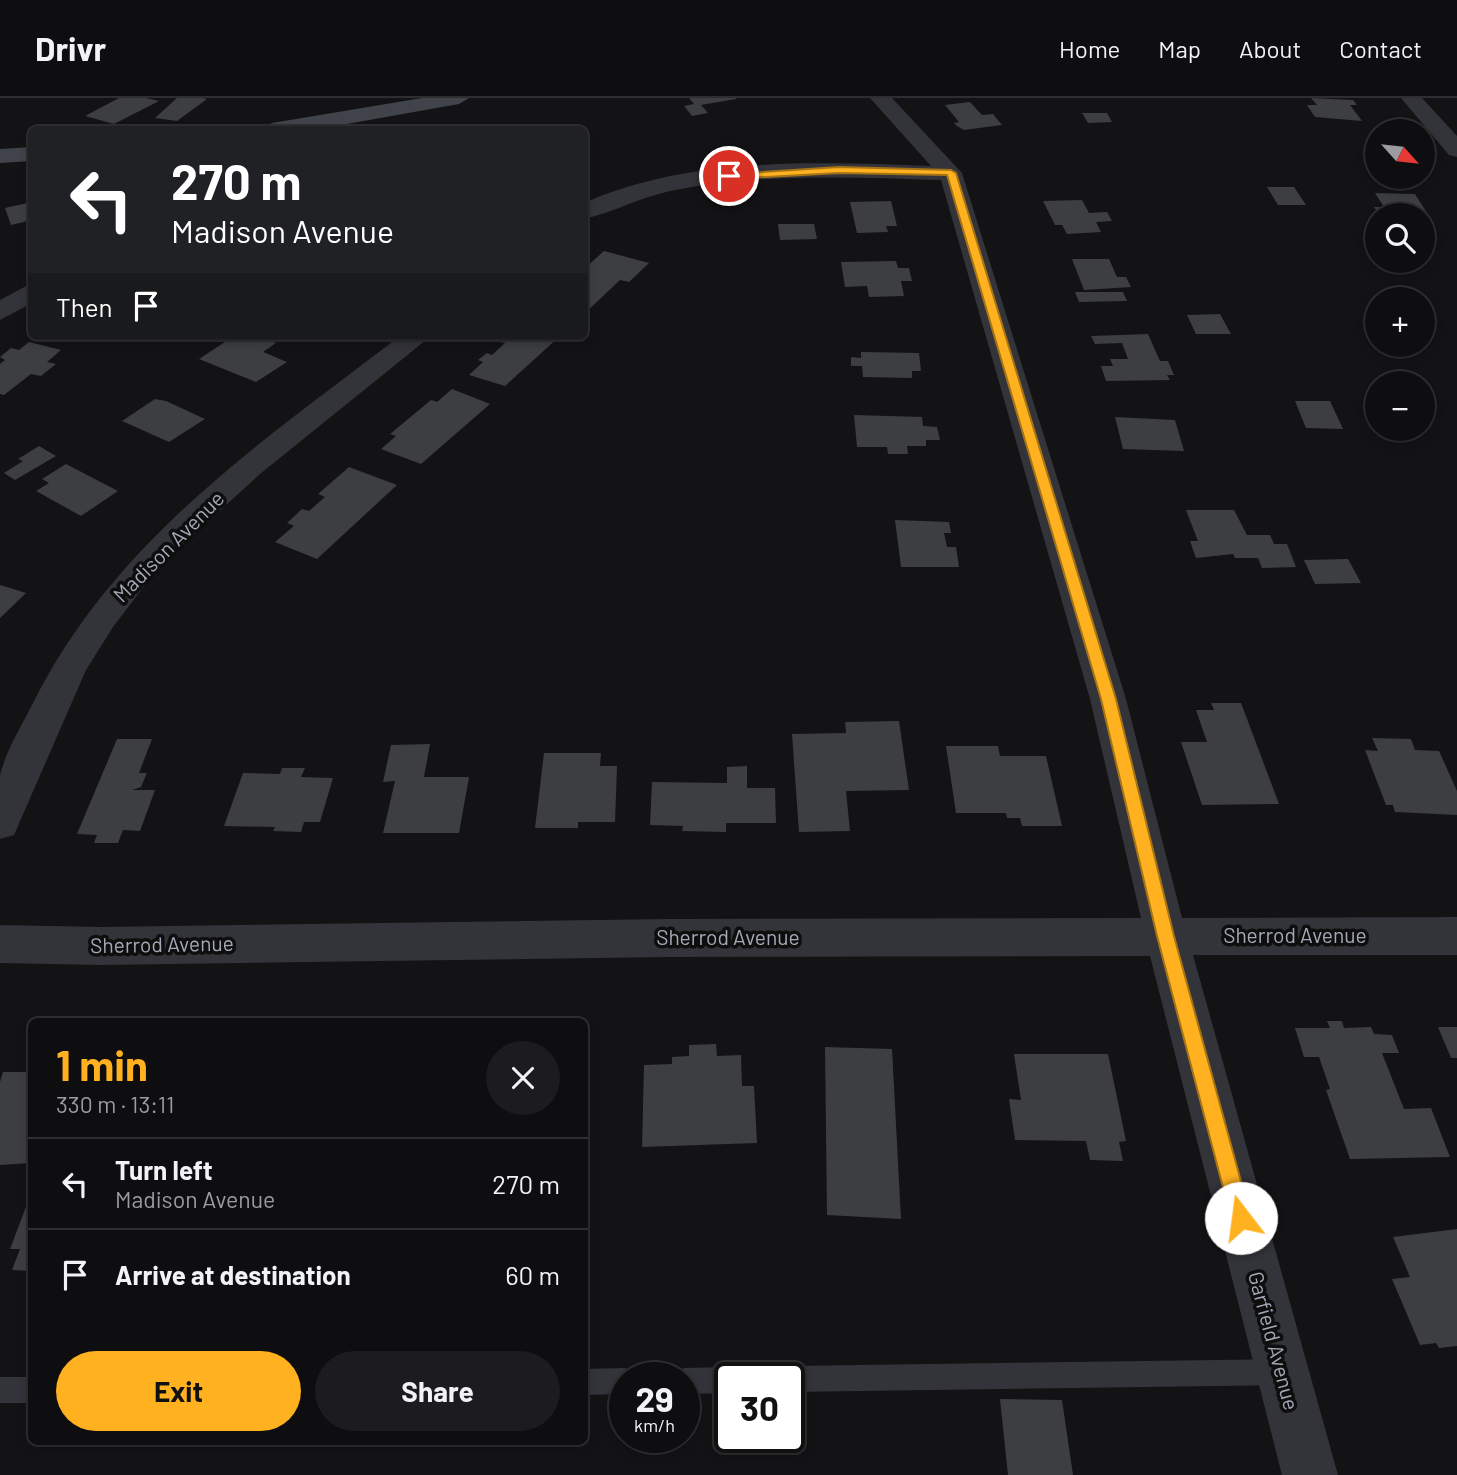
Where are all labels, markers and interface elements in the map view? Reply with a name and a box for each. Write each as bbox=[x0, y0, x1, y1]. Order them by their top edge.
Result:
text: Drivr bbox=[35, 28, 106, 68]
text: Home bbox=[1059, 34, 1120, 63]
text: Map bbox=[1158, 34, 1201, 63]
text: About bbox=[1239, 34, 1301, 63]
text: Contact bbox=[1339, 34, 1422, 63]
north arrow bbox=[1365, 119, 1435, 189]
map controls bbox=[1365, 119, 1435, 441]
pin bbox=[699, 146, 759, 206]
text: 270 m bbox=[171, 151, 301, 210]
icon: left bbox=[56, 154, 147, 245]
icon: arrive bbox=[710, 157, 748, 195]
button: search bbox=[1365, 203, 1435, 273]
text: Madison Avenue bbox=[171, 211, 394, 249]
icon: arrive bbox=[127, 287, 165, 325]
button: + bbox=[1365, 287, 1435, 357]
text: Then bbox=[56, 291, 113, 322]
button: − bbox=[1365, 371, 1435, 441]
street label: Madison Avenue bbox=[107, 485, 229, 607]
street label: Sherrod Avenue bbox=[1223, 922, 1367, 947]
street label: Sherrod Avenue bbox=[656, 924, 800, 949]
street label: Sherrod Avenue bbox=[90, 930, 234, 957]
text: 1 min bbox=[56, 1039, 148, 1089]
button: close bbox=[486, 1041, 560, 1115]
text: 330 m · 13:11 bbox=[56, 1090, 174, 1118]
text: Turn left bbox=[115, 1154, 213, 1185]
icon: left bbox=[56, 1165, 94, 1203]
text: 270 m bbox=[492, 1168, 560, 1199]
position arrow bbox=[1204, 1181, 1278, 1255]
text: Madison Avenue bbox=[115, 1185, 275, 1213]
icon: arrive bbox=[56, 1256, 94, 1294]
text: Arrive at destination bbox=[115, 1259, 351, 1290]
text: 60 m bbox=[505, 1259, 560, 1290]
street label: Garfield Avenue bbox=[1244, 1269, 1305, 1413]
button: Exit bbox=[56, 1351, 301, 1431]
button: Share bbox=[315, 1351, 560, 1431]
speed limit sign: 30 bbox=[714, 1362, 805, 1453]
text: 29 bbox=[635, 1377, 674, 1419]
text: km/h bbox=[634, 1414, 675, 1436]

